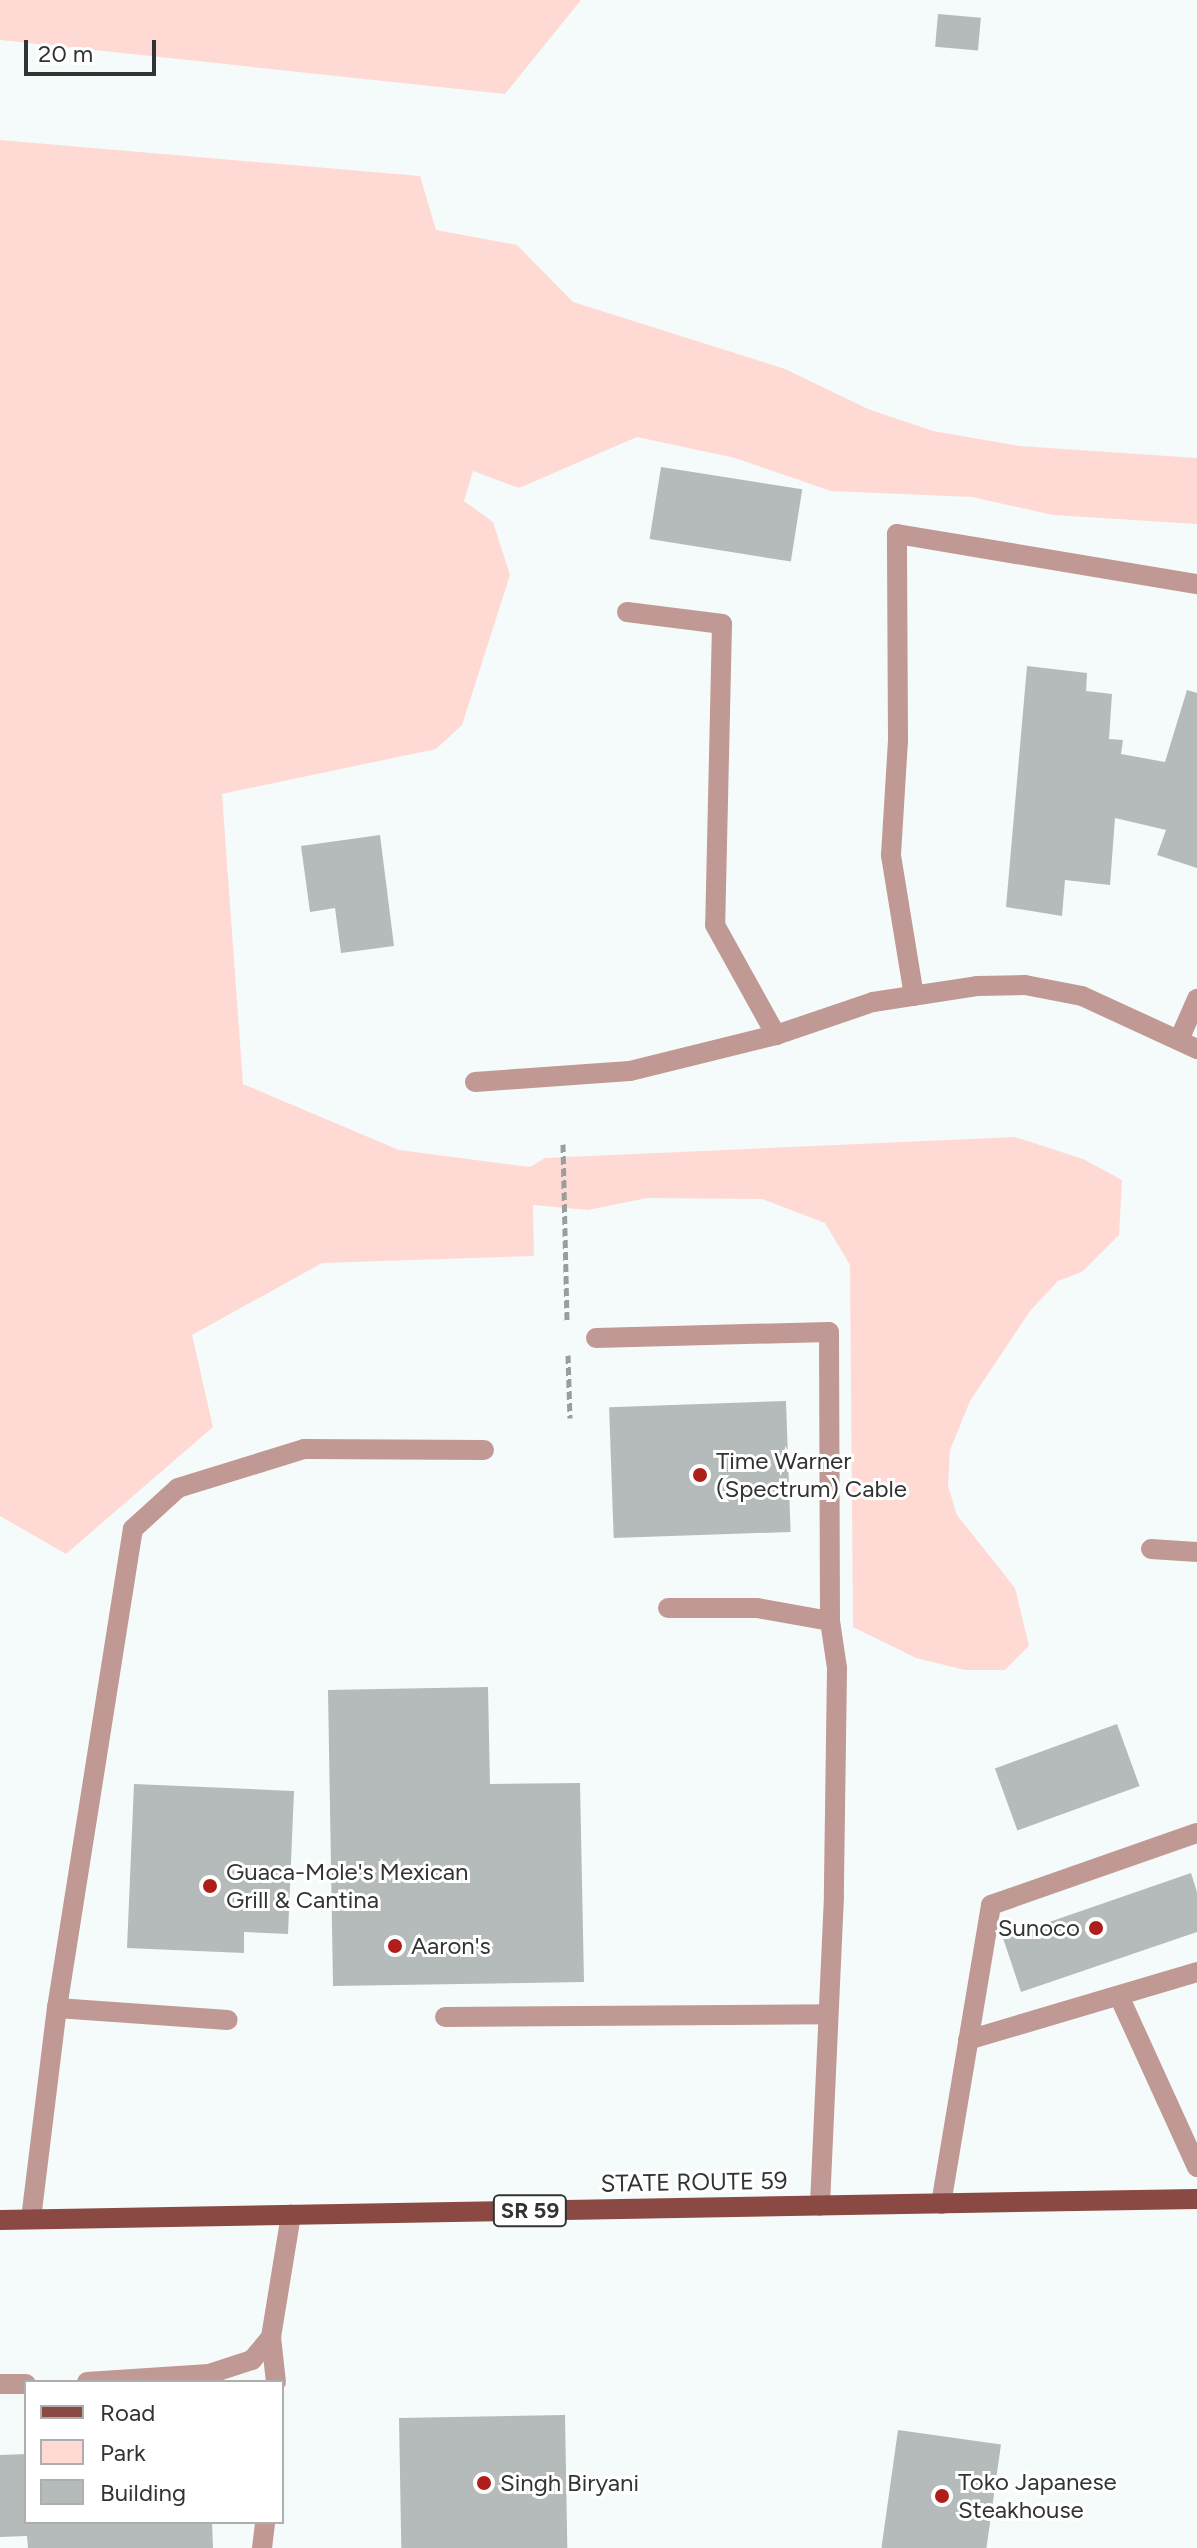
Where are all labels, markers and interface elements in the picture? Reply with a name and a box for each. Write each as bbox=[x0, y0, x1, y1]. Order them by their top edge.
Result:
scale bar bbox=[28, 24, 160, 74]
text: 20 m bbox=[38, 39, 93, 68]
place label: Time Warner (Spectrum) Cable bbox=[716, 1447, 907, 1503]
marker: Time Warner (Spectrum) Cable bbox=[691, 1466, 709, 1484]
place label: Guaca-Mole's Mexican Grill & Cantina bbox=[226, 1858, 468, 1914]
marker: Guaca-Mole's Mexican Grill & Cantina bbox=[201, 1877, 219, 1895]
place label: Sunoco bbox=[998, 1914, 1080, 1942]
marker: Sunoco bbox=[1087, 1919, 1105, 1937]
place label: Aaron's bbox=[411, 1932, 491, 1960]
marker: Aaron's bbox=[386, 1937, 404, 1955]
street label: STATE ROUTE 59 bbox=[600, 2166, 788, 2198]
road number: SR 59 bbox=[492, 2193, 568, 2229]
legend bbox=[24, 2380, 284, 2524]
text: Road bbox=[100, 2398, 155, 2427]
text: Park bbox=[100, 2438, 146, 2467]
place label: Toko Japanese Steakhouse bbox=[958, 2468, 1117, 2524]
place label: Singh Biryani bbox=[500, 2469, 639, 2497]
marker: Singh Biryani bbox=[475, 2474, 493, 2492]
text: Building bbox=[100, 2478, 186, 2507]
marker: Toko Japanese Steakhouse bbox=[933, 2487, 951, 2505]

